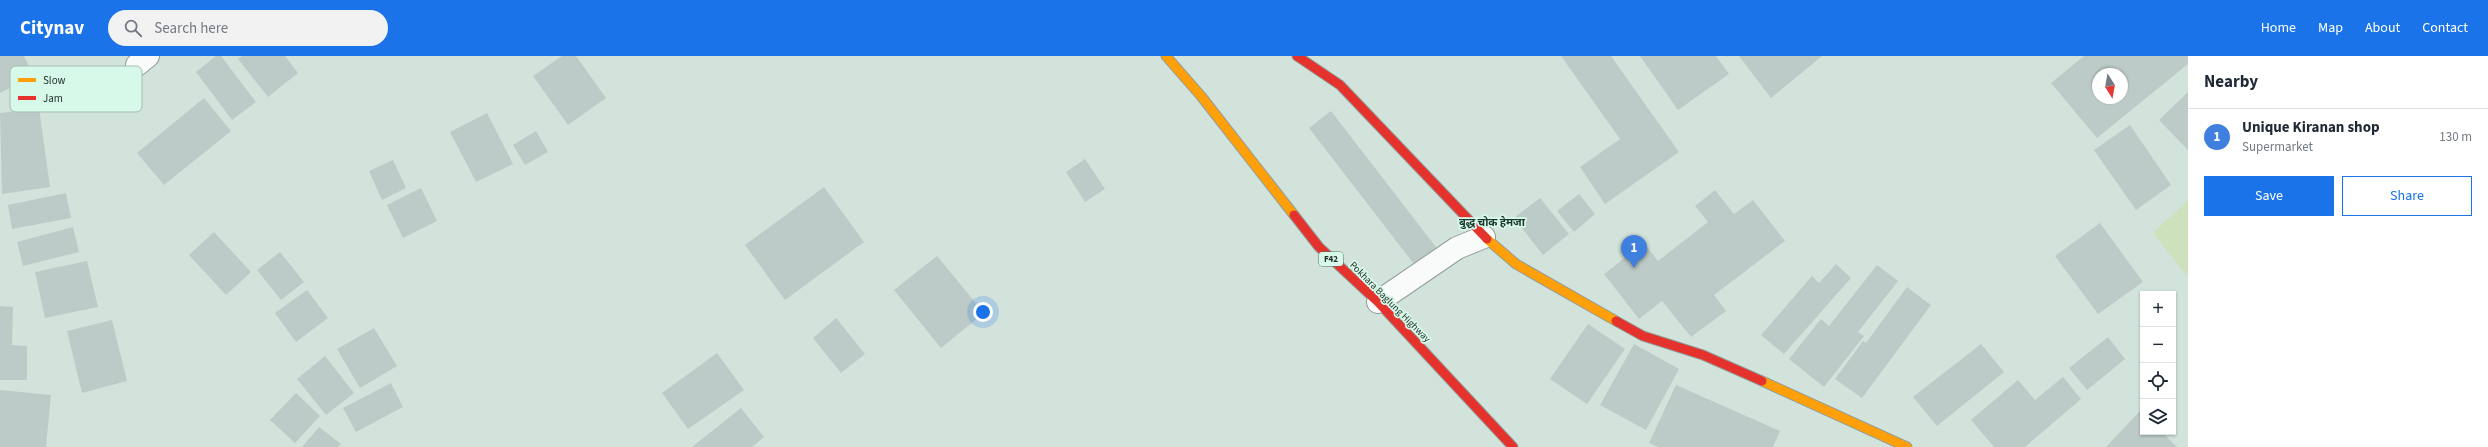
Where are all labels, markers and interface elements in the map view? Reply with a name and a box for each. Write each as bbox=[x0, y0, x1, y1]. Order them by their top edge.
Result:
search box bbox=[108, 10, 388, 46]
text: Citynav bbox=[20, 15, 84, 42]
icon: search bbox=[122, 17, 144, 39]
text: Search here bbox=[154, 18, 228, 39]
text: Home bbox=[2261, 18, 2296, 38]
text: Map bbox=[2318, 18, 2343, 38]
text: About bbox=[2365, 18, 2400, 38]
text: Contact bbox=[2422, 18, 2468, 38]
legend bbox=[10, 66, 142, 112]
north arrow bbox=[2092, 68, 2128, 104]
text: Nearby bbox=[2204, 70, 2258, 94]
text: Slow bbox=[43, 73, 66, 88]
text: Jam bbox=[43, 91, 63, 106]
text: Unique Kiranan shop bbox=[2242, 117, 2380, 138]
text: 1 bbox=[2214, 128, 2220, 146]
text: 130 m bbox=[2439, 128, 2472, 146]
text: Supermarket bbox=[2242, 138, 2313, 156]
button: Save bbox=[2204, 176, 2334, 216]
button: Share bbox=[2342, 176, 2472, 216]
district label: बुद्ध चोक हेमजा bbox=[1459, 215, 1526, 230]
pin: 1 bbox=[1621, 235, 1647, 268]
road number: F42 bbox=[1319, 252, 1343, 266]
street label: Pokhara Baglung Highway bbox=[1346, 258, 1434, 346]
map controls bbox=[2140, 291, 2176, 435]
button: + bbox=[2140, 291, 2176, 327]
your location bbox=[973, 302, 993, 322]
button: − bbox=[2140, 327, 2176, 363]
button: locate bbox=[2140, 363, 2176, 399]
button: layers bbox=[2140, 399, 2176, 435]

